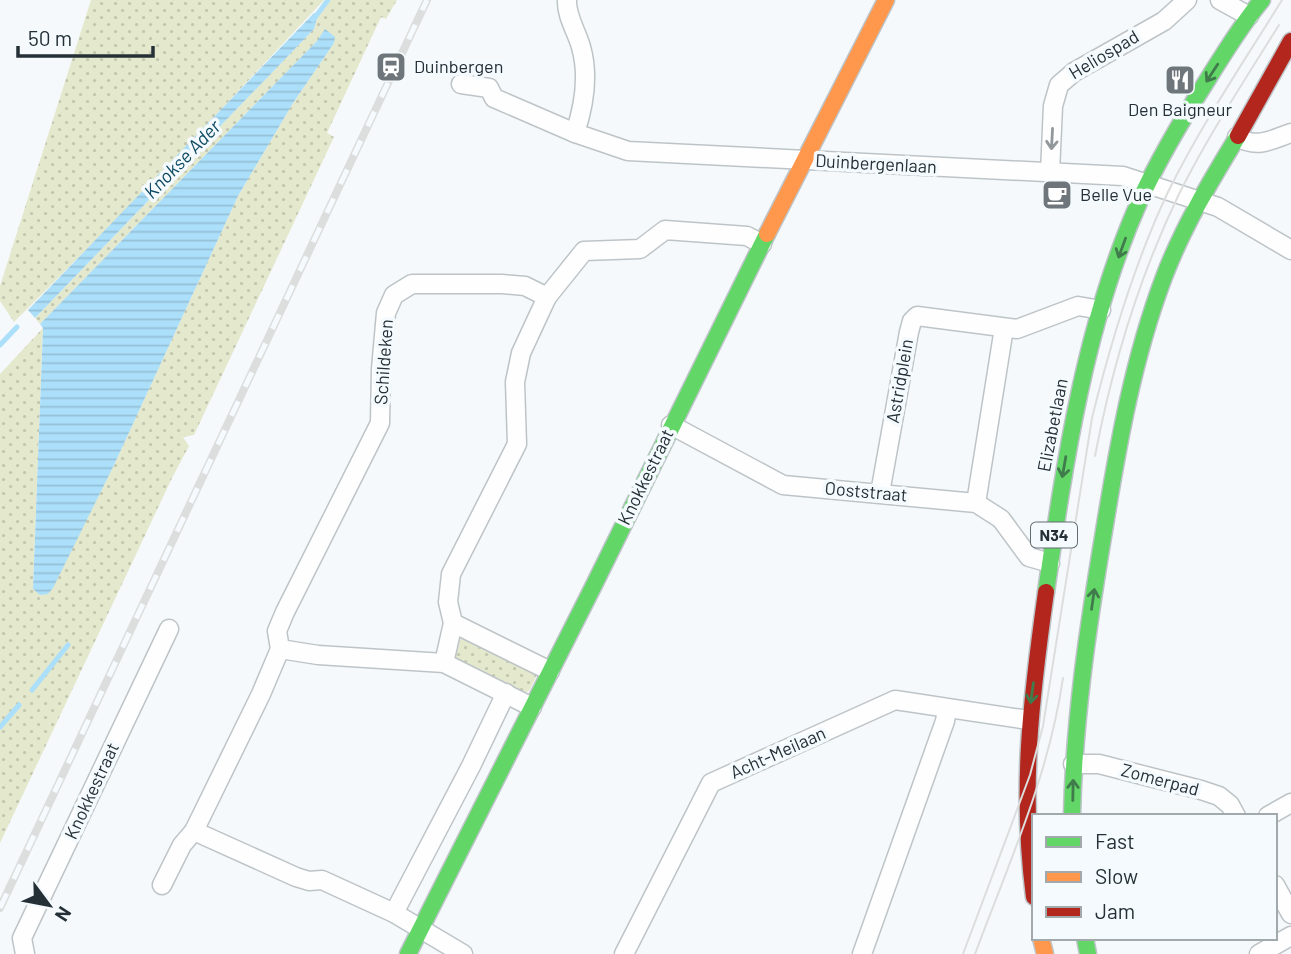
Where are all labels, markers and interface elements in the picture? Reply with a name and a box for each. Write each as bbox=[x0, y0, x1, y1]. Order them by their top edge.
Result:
scale bar bbox=[18, 14, 152, 58]
text: 50 m bbox=[28, 25, 72, 50]
street label: Heliospad bbox=[1065, 25, 1142, 84]
station icon: Duinbergen bbox=[374, 50, 408, 84]
place label: Duinbergen bbox=[414, 55, 503, 77]
restaurant icon: Den Baigneur bbox=[1163, 63, 1197, 97]
one-way arrow bbox=[1204, 63, 1219, 82]
place label: Den Baigneur bbox=[1128, 98, 1232, 120]
water label: Knokse Ader bbox=[139, 114, 226, 203]
one-way arrow bbox=[1045, 127, 1058, 150]
street label: Duinbergenlaan bbox=[815, 149, 937, 177]
cafe icon: Belle Vue bbox=[1040, 178, 1074, 212]
place label: Belle Vue bbox=[1080, 183, 1152, 205]
one-way arrow bbox=[1115, 236, 1127, 258]
street label: Schildeken bbox=[369, 318, 397, 405]
street label: Astridplein bbox=[881, 337, 917, 425]
street label: Elizabetlaan bbox=[1032, 376, 1072, 473]
street label: Knokkestraat bbox=[612, 425, 678, 528]
one-way arrow bbox=[1057, 455, 1070, 478]
street label: Ooststraat bbox=[824, 476, 908, 506]
road number: N34 bbox=[1031, 522, 1077, 548]
one-way arrow bbox=[1087, 588, 1100, 610]
one-way arrow bbox=[1025, 681, 1038, 703]
street label: Acht-Meilaan bbox=[726, 721, 829, 783]
street label: Knokkestraat bbox=[59, 739, 123, 842]
street label: Zomerpad bbox=[1119, 758, 1202, 800]
one-way arrow bbox=[1066, 778, 1079, 801]
legend bbox=[1032, 814, 1277, 940]
text: Fast bbox=[1095, 828, 1135, 853]
text: Slow bbox=[1095, 863, 1138, 888]
north arrow bbox=[14, 870, 84, 940]
text: Jam bbox=[1095, 898, 1135, 923]
text: N bbox=[51, 903, 77, 926]

